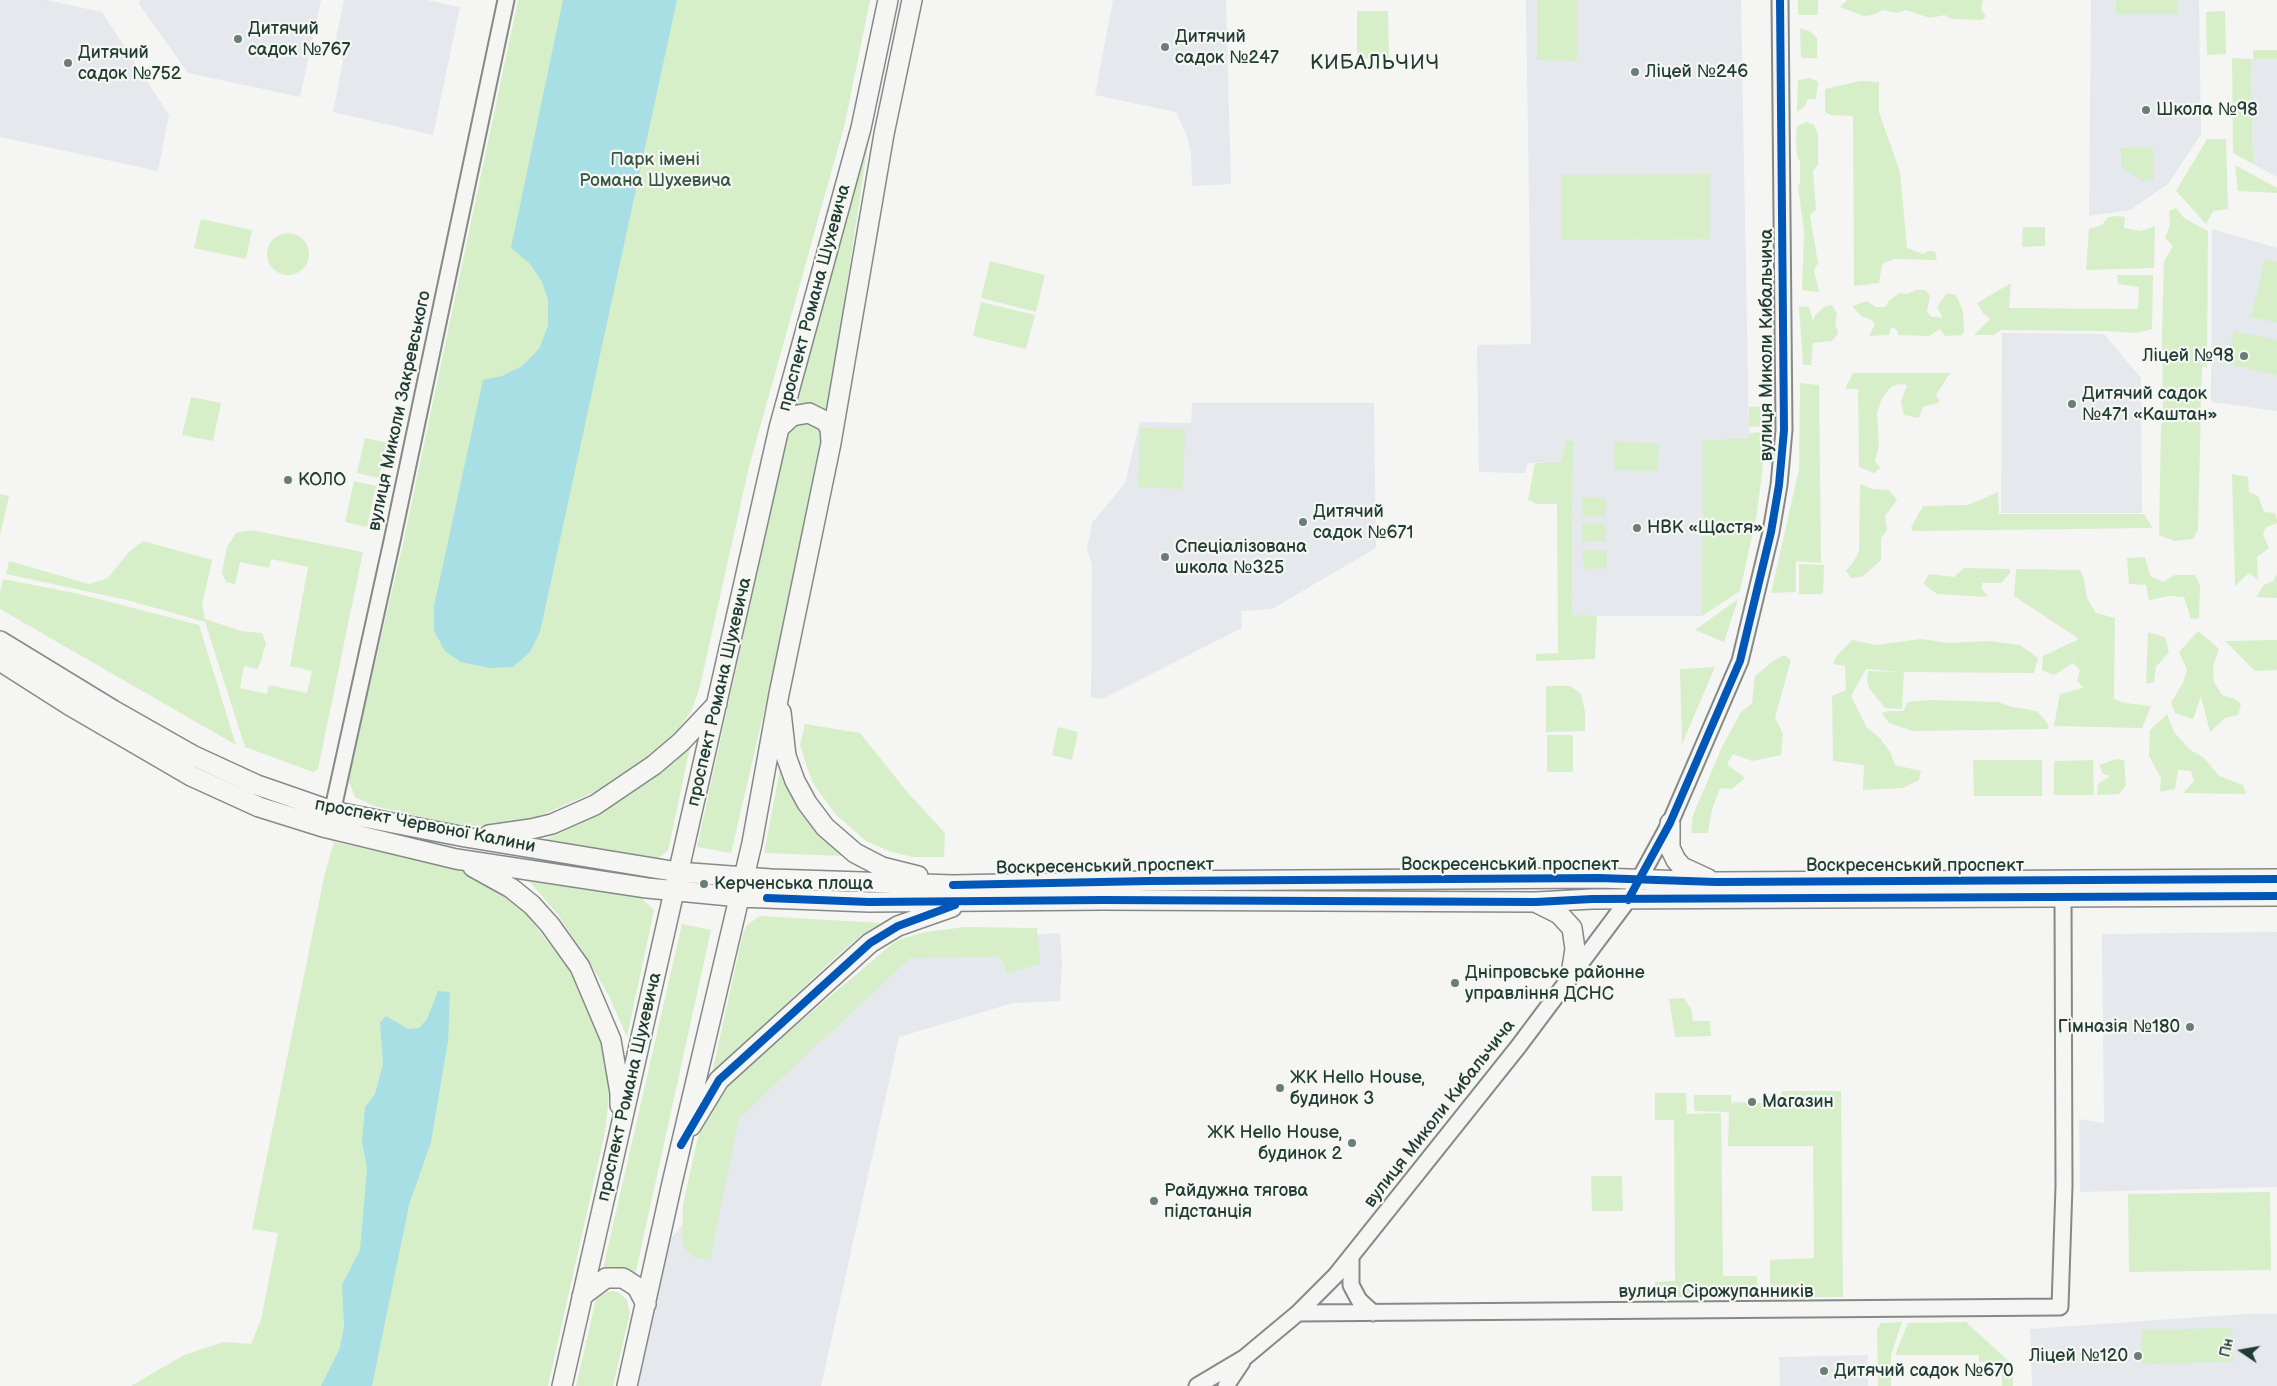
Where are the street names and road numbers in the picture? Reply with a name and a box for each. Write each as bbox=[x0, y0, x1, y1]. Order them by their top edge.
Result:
street label: проспект Романа Шухевича bbox=[774, 182, 856, 414]
street label: вулиця Миколи Кибальчича bbox=[1756, 229, 1778, 461]
street label: вулиця Миколи Закревського bbox=[364, 289, 436, 533]
street label: проспект Романа Шухевича bbox=[683, 575, 757, 809]
street label: проспект Червоної Калини bbox=[313, 794, 537, 858]
street label: Воскресенський проспект bbox=[996, 854, 1214, 880]
street label: Воскресенський проспект bbox=[1401, 854, 1619, 876]
street label: Воскресенський проспект bbox=[1806, 855, 2024, 877]
street label: проспект Романа Шухевича bbox=[593, 970, 667, 1204]
street label: вулиця Миколи Кибальчича bbox=[1360, 1016, 1520, 1212]
street label: вулиця Сірожупанників bbox=[1618, 1281, 1814, 1303]

